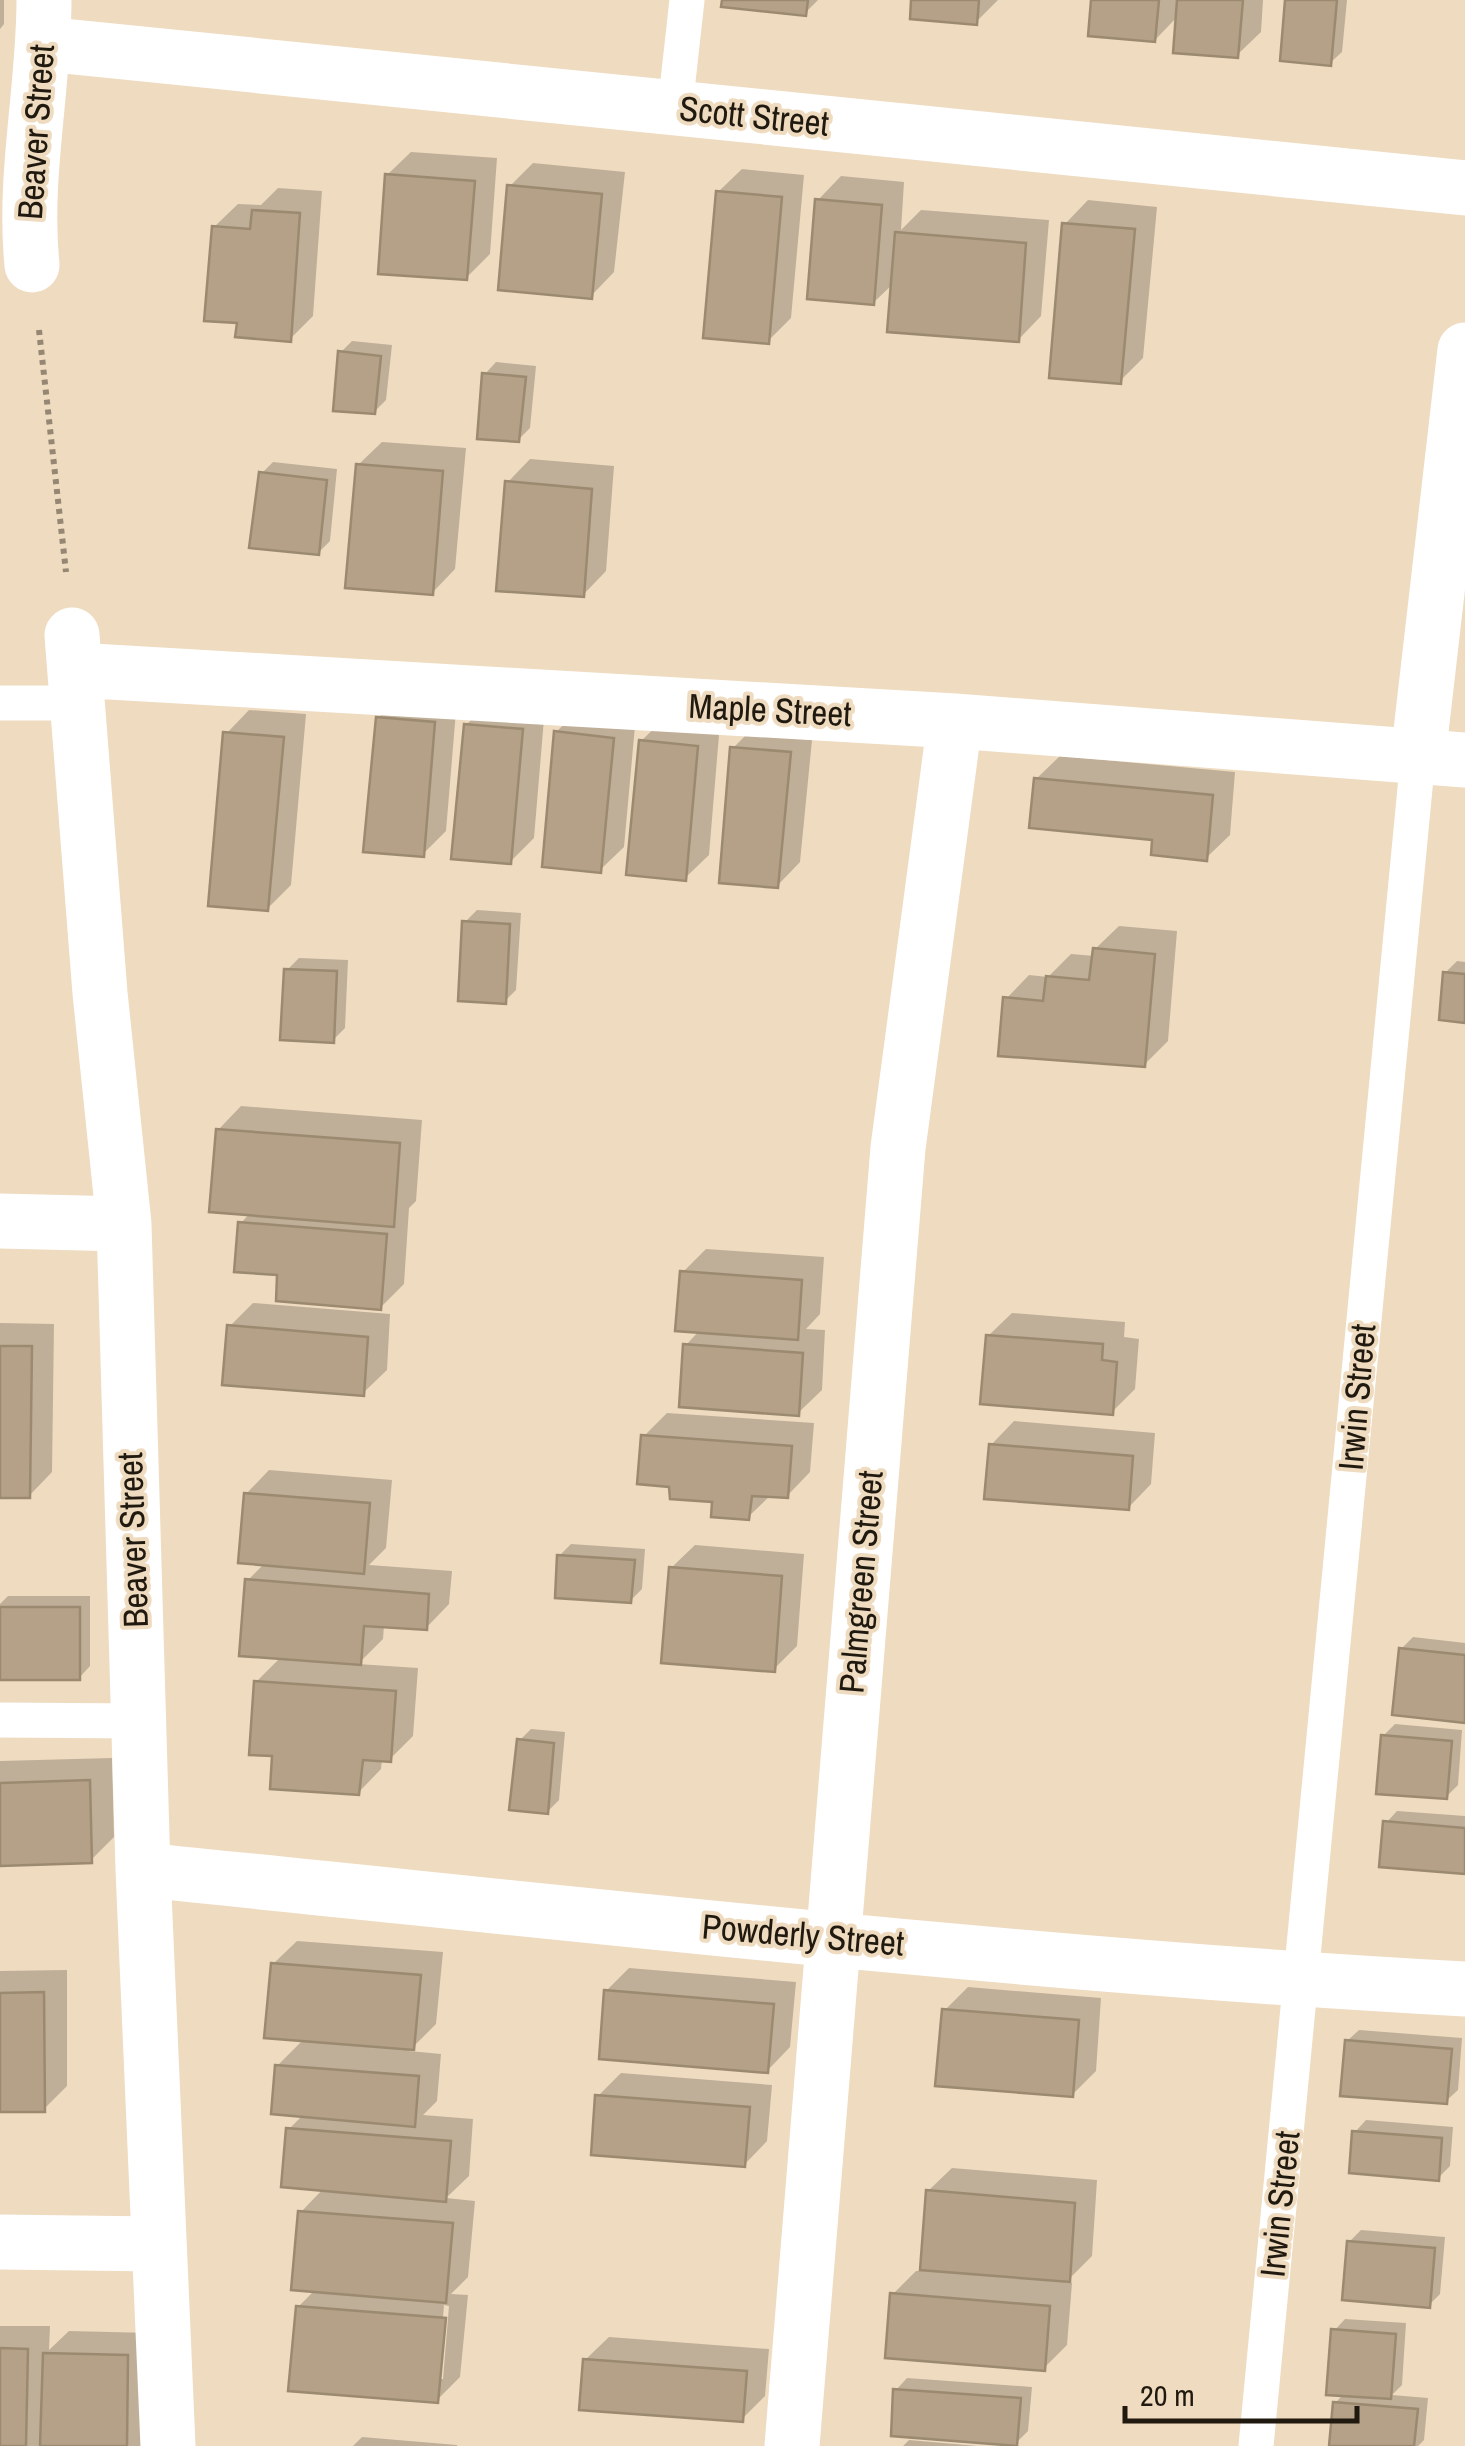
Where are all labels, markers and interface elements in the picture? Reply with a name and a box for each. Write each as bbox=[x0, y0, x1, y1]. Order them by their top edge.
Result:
street label: Beaver Street bbox=[6, 43, 65, 221]
street label: Scott Street bbox=[677, 84, 831, 147]
street label: Maple Street bbox=[688, 682, 853, 737]
street label: Irwin Street bbox=[1327, 1322, 1386, 1472]
street label: Beaver Street bbox=[106, 1451, 159, 1629]
street label: Palmgreen Street bbox=[827, 1469, 894, 1695]
street label: Powderly Street bbox=[700, 1902, 906, 1967]
street label: Irwin Street bbox=[1248, 2129, 1311, 2279]
scale bar bbox=[1125, 2361, 1358, 2423]
text: 20 m bbox=[1140, 2375, 1195, 2415]

